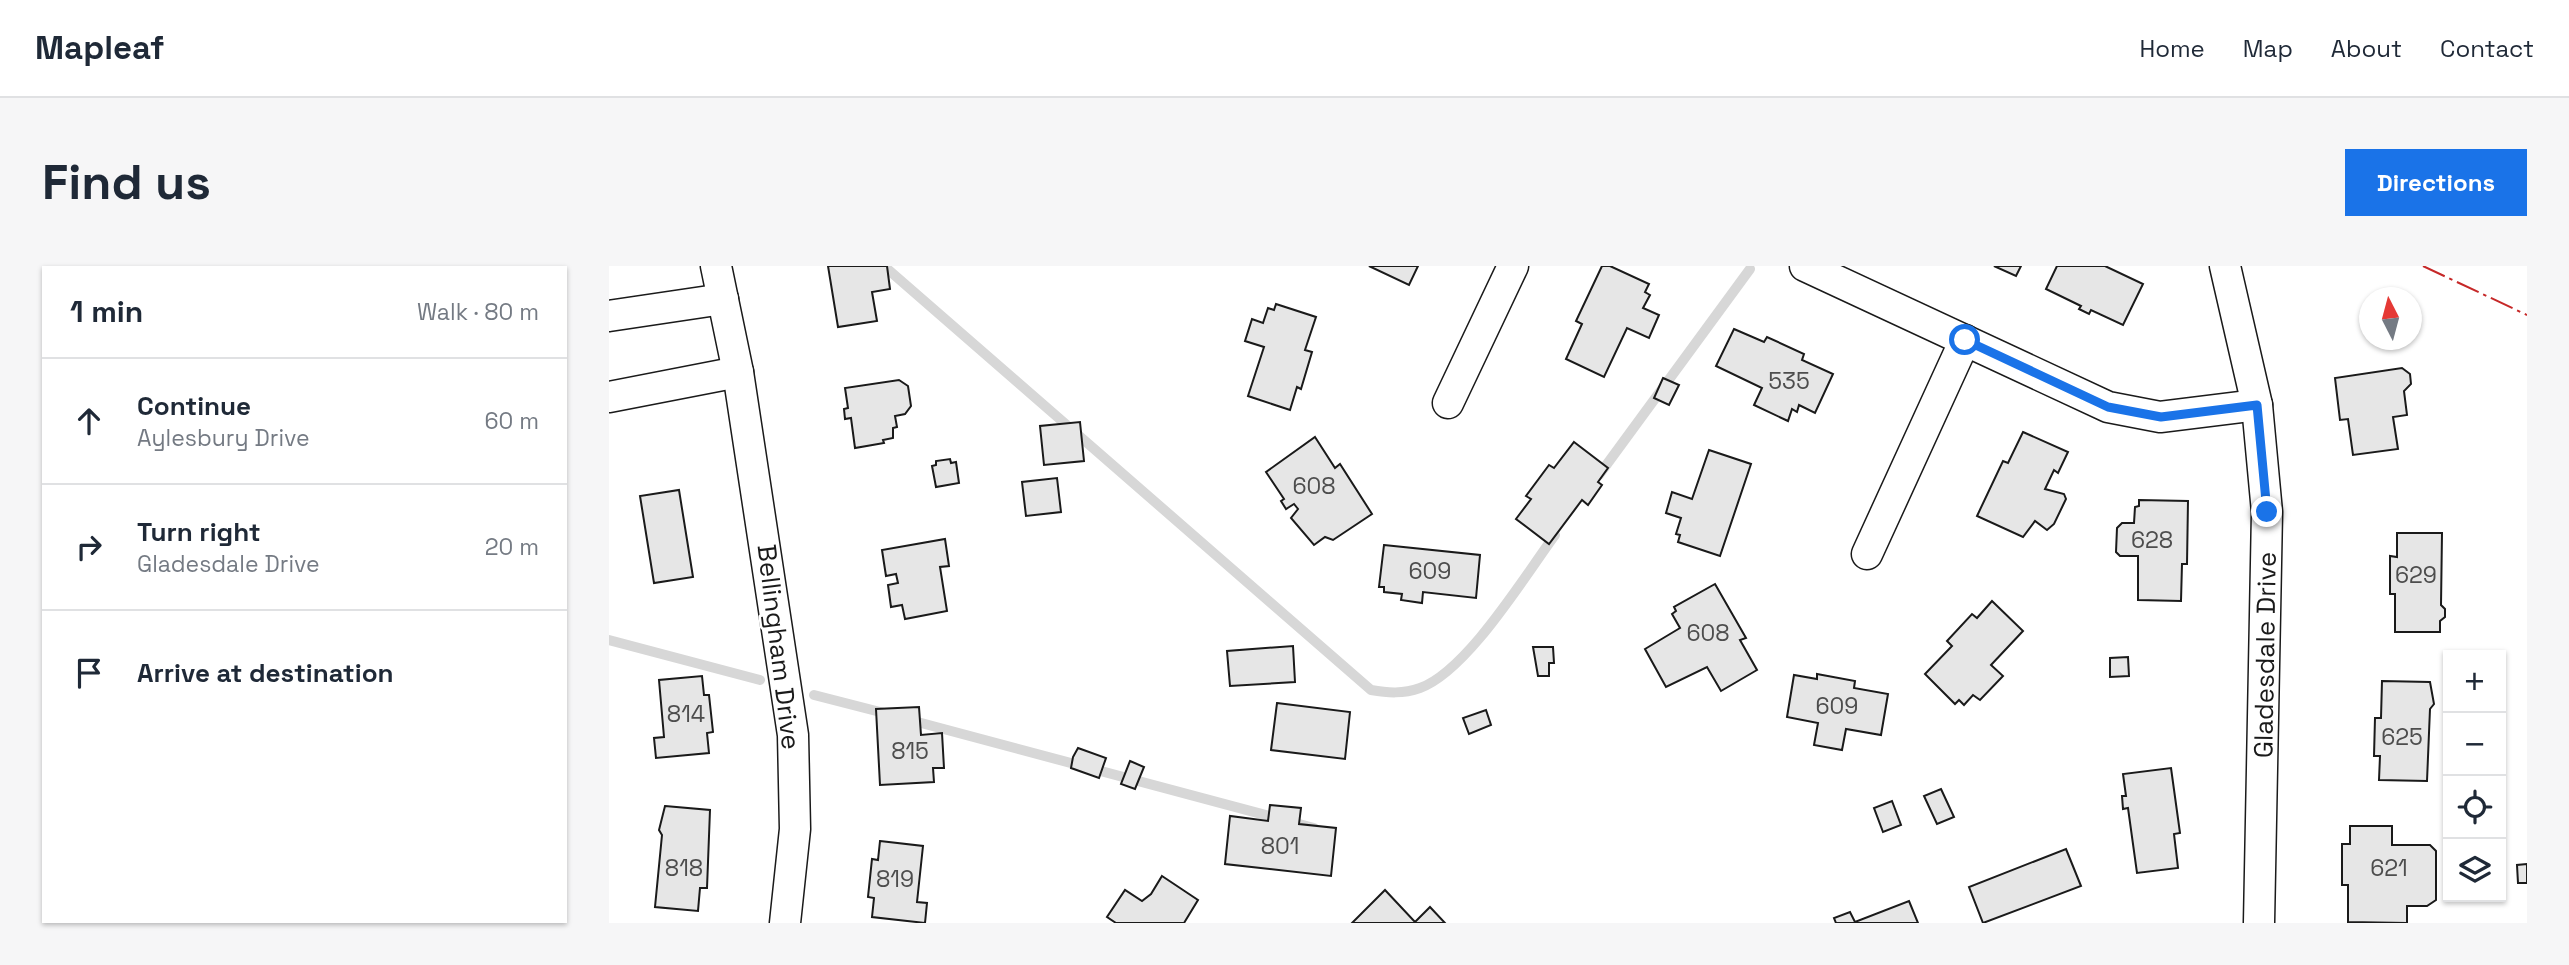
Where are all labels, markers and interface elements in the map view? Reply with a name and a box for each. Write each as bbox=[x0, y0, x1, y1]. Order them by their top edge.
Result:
text: Mapleaf bbox=[35, 27, 164, 69]
text: Home bbox=[2139, 33, 2205, 64]
text: Map bbox=[2243, 33, 2293, 64]
text: About bbox=[2331, 33, 2402, 64]
text: Contact bbox=[2440, 33, 2534, 64]
button: Directions bbox=[2345, 149, 2527, 216]
text: Find us bbox=[42, 151, 211, 213]
north arrow bbox=[2359, 287, 2422, 350]
text: 1 min bbox=[70, 292, 143, 331]
text: Walk · 80 m bbox=[417, 297, 539, 327]
route start bbox=[1949, 324, 1980, 355]
house number: 535 bbox=[1768, 366, 1810, 396]
text: Continue bbox=[137, 389, 251, 423]
icon: ahead bbox=[70, 402, 108, 440]
text: 60 m bbox=[484, 406, 539, 436]
text: Aylesbury Drive bbox=[137, 423, 310, 453]
house number: 608 bbox=[1292, 471, 1336, 501]
route end bbox=[2251, 496, 2282, 527]
text: Turn right bbox=[137, 515, 261, 549]
house number: 628 bbox=[2131, 525, 2173, 555]
icon: right bbox=[70, 528, 108, 566]
text: 20 m bbox=[485, 532, 539, 562]
street label: Bellingham Drive bbox=[750, 542, 808, 752]
text: Gladesdale Drive bbox=[137, 549, 320, 579]
street label: Gladesdale Drive bbox=[2246, 552, 2284, 758]
house number: 609 bbox=[1409, 556, 1451, 586]
house number: 629 bbox=[2395, 560, 2437, 590]
house number: 608 bbox=[1686, 618, 1730, 648]
map controls bbox=[2443, 650, 2506, 902]
button: + bbox=[2443, 650, 2506, 713]
icon: arrive bbox=[70, 654, 108, 692]
text: Arrive at destination bbox=[137, 656, 394, 690]
house number: 609 bbox=[1816, 691, 1858, 721]
house number: 814 bbox=[667, 699, 705, 729]
button: − bbox=[2443, 713, 2506, 776]
house number: 625 bbox=[2381, 722, 2423, 752]
house number: 815 bbox=[891, 736, 929, 766]
button: locate bbox=[2443, 776, 2506, 839]
house number: 801 bbox=[1261, 831, 1299, 861]
button: layers bbox=[2443, 839, 2506, 902]
house number: 818 bbox=[665, 853, 703, 883]
house number: 621 bbox=[2370, 853, 2408, 883]
house number: 819 bbox=[876, 864, 914, 894]

